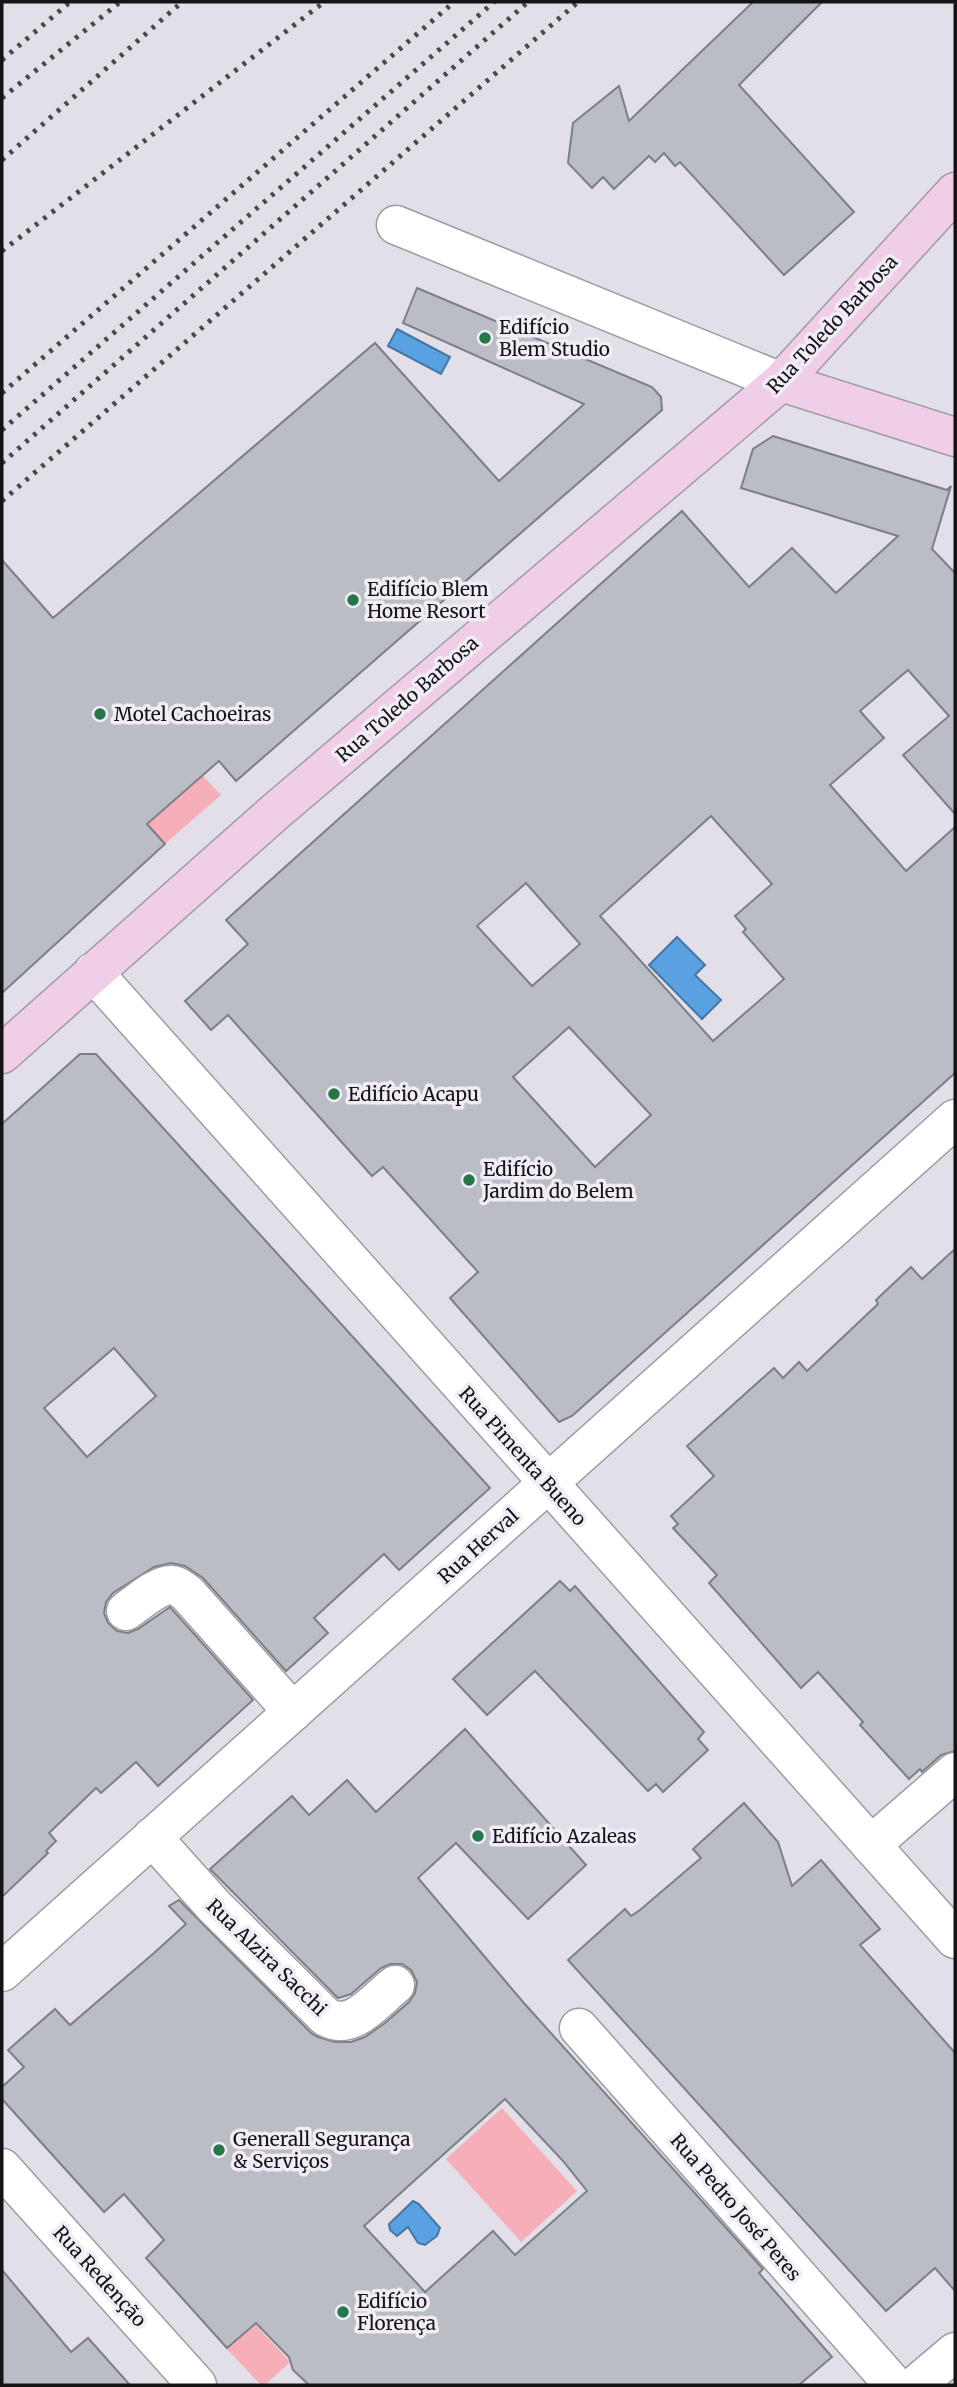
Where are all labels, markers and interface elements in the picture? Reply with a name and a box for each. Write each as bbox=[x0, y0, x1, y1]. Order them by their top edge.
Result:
street label: Rua Toledo Barbosa bbox=[762, 250, 902, 398]
place label: Edifício Blem Studio bbox=[499, 315, 610, 361]
marker: Edifício Blem Studio bbox=[477, 330, 493, 346]
place label: Edifício Blem Home Resort bbox=[367, 577, 489, 623]
marker: Edifício Blem Home Resort bbox=[345, 592, 361, 608]
street label: Rua Toledo Barbosa bbox=[331, 631, 483, 767]
place label: Motel Cachoeiras bbox=[114, 702, 271, 726]
marker: Motel Cachoeiras bbox=[92, 706, 108, 722]
place label: Edifício Acapu bbox=[348, 1082, 479, 1106]
marker: Edifício Acapu bbox=[326, 1086, 342, 1102]
place label: Edifício Jardim do Belem bbox=[482, 1157, 634, 1203]
marker: Edifício Jardim do Belem bbox=[461, 1172, 477, 1188]
street label: Rua Pimenta Bueno bbox=[454, 1381, 592, 1531]
street label: Rua Herval bbox=[433, 1503, 523, 1588]
place label: Edifício Azaleas bbox=[492, 1824, 637, 1848]
marker: Edifício Azaleas bbox=[470, 1828, 486, 1844]
street label: Rua Alzira Sacchi bbox=[202, 1893, 332, 2021]
place label: Generall Segurança & Serviços bbox=[233, 2127, 410, 2173]
street label: Rua Pedro José Peres bbox=[665, 2128, 807, 2286]
marker: Generall Segurança & Serviços bbox=[211, 2142, 227, 2158]
street label: Rua Redenção bbox=[48, 2220, 152, 2332]
place label: Edifício Florença bbox=[357, 2289, 436, 2335]
marker: Edifício Florença bbox=[335, 2304, 351, 2320]

